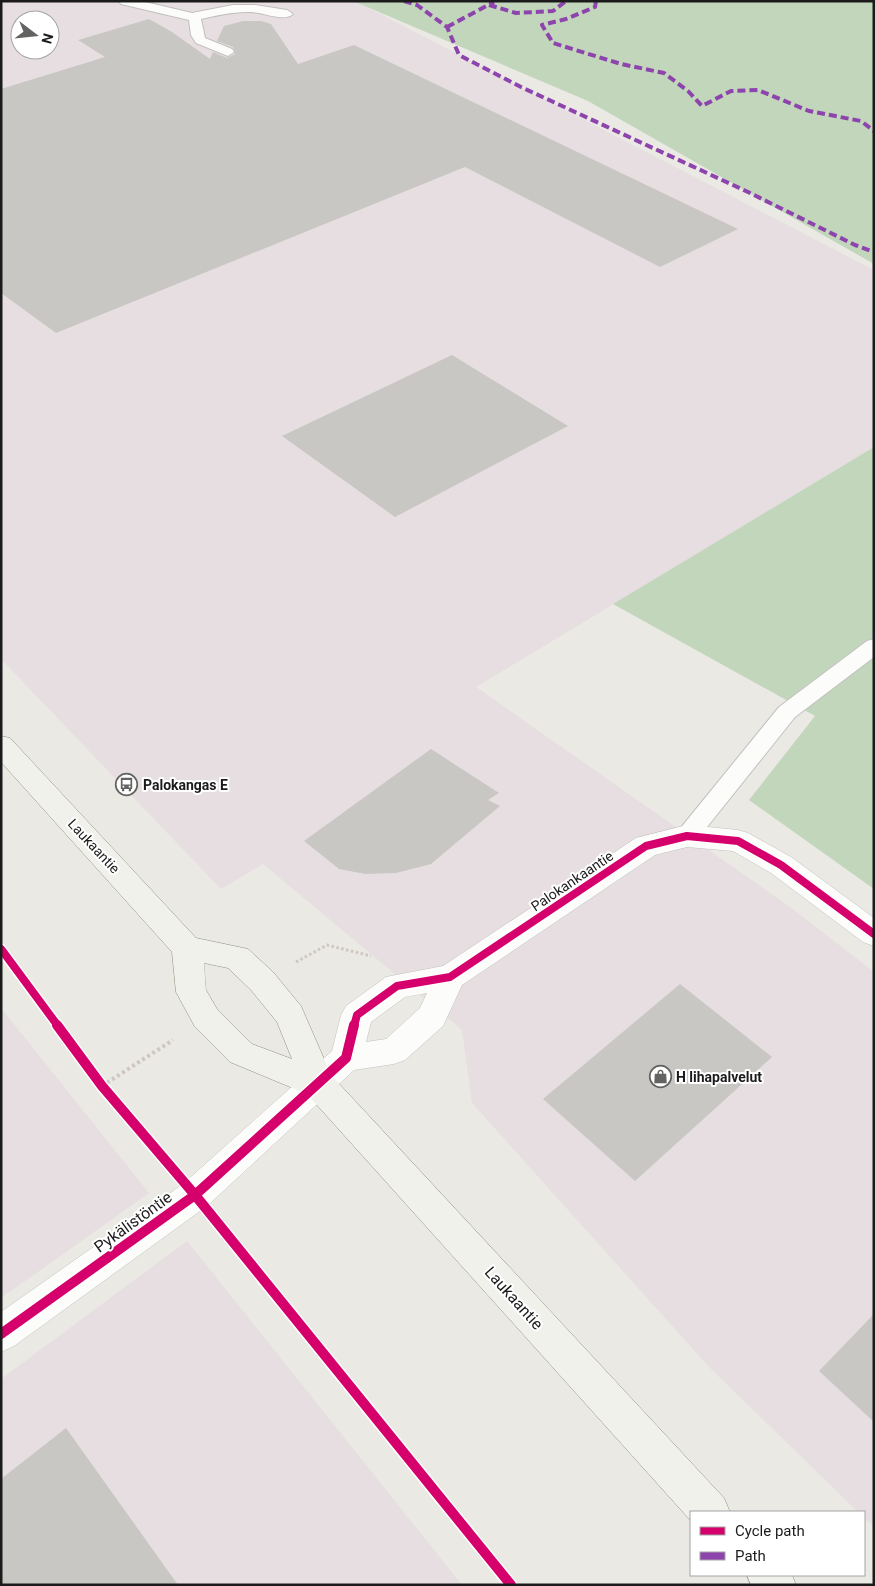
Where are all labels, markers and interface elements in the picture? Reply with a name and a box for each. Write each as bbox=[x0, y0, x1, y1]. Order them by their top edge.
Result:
north arrow bbox=[10, 10, 60, 60]
text: N bbox=[38, 32, 57, 46]
bus stop icon: Palokangas E bbox=[115, 773, 139, 797]
place label: Palokangas E bbox=[143, 777, 228, 793]
street label: Laukaantie bbox=[65, 816, 123, 876]
street label: Palokankaantie bbox=[528, 848, 616, 914]
shop icon: H lihapalvelut bbox=[648, 1065, 672, 1089]
place label: H lihapalvelut bbox=[676, 1069, 762, 1085]
street label: Pykälistöntie bbox=[90, 1187, 176, 1257]
street label: Laukaantie bbox=[481, 1263, 547, 1333]
legend bbox=[690, 1511, 865, 1576]
text: Cycle path bbox=[735, 1522, 805, 1540]
text: Path bbox=[735, 1547, 766, 1565]

